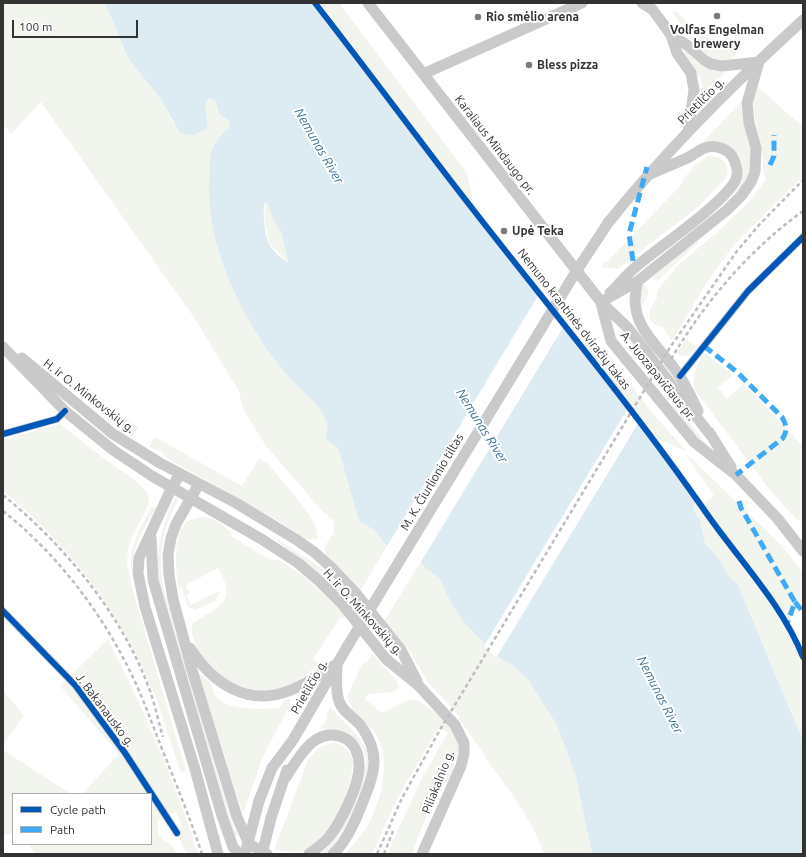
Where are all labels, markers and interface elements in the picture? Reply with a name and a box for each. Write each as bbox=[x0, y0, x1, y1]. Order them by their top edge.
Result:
place label: Rio smėlio arena bbox=[486, 10, 579, 24]
marker: Volfas Engelman brewery bbox=[712, 11, 722, 21]
scale bar bbox=[14, 12, 140, 38]
marker: Rio smėlio arena bbox=[473, 12, 483, 22]
text: 100 m bbox=[19, 20, 52, 33]
place label: Volfas Engelman brewery bbox=[670, 23, 764, 51]
place label: Bless pizza bbox=[537, 58, 598, 72]
marker: Bless pizza bbox=[524, 60, 534, 70]
street label: Prietilčio g. bbox=[675, 75, 727, 127]
street label: Karaliaus Mindaugo pr. bbox=[452, 92, 538, 198]
water label: Nemunas River bbox=[291, 105, 347, 187]
place label: Upė Teka bbox=[512, 224, 564, 238]
marker: Upė Teka bbox=[499, 226, 509, 236]
street label: Nemuno krantinės dviračių takas bbox=[515, 246, 633, 392]
street label: A. Juozapavičiaus pr. bbox=[618, 329, 698, 423]
street label: H. ir O. Minkovskių g. bbox=[41, 356, 137, 436]
water label: Nemunas River bbox=[453, 386, 511, 466]
street label: M. K. Čiurlionio tiltas bbox=[397, 431, 467, 533]
street label: H. ir O. Minkovskių g. bbox=[320, 566, 406, 658]
water label: Nemunas River bbox=[634, 654, 686, 736]
street label: Prietilčio g. bbox=[288, 657, 330, 717]
street label: J. Bakanausko g. bbox=[73, 670, 137, 750]
street label: Piliakalnio g. bbox=[419, 748, 457, 816]
legend bbox=[12, 793, 152, 845]
text: Cycle path bbox=[50, 803, 106, 816]
text: Path bbox=[50, 823, 75, 836]

